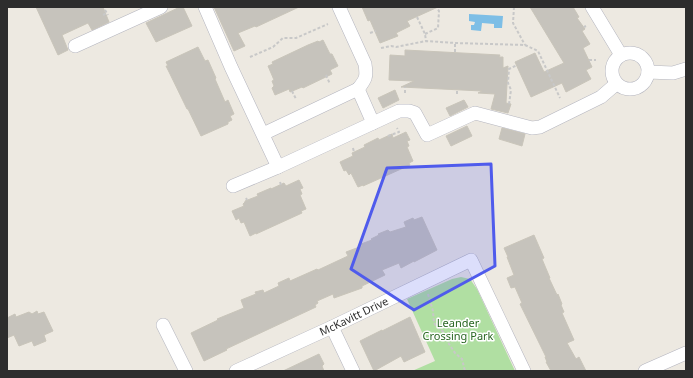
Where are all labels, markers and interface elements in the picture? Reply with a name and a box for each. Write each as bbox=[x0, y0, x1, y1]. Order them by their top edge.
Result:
street label: McKavitt Drive bbox=[317, 293, 391, 339]
park label: Leander Crossing Park bbox=[423, 315, 494, 343]

